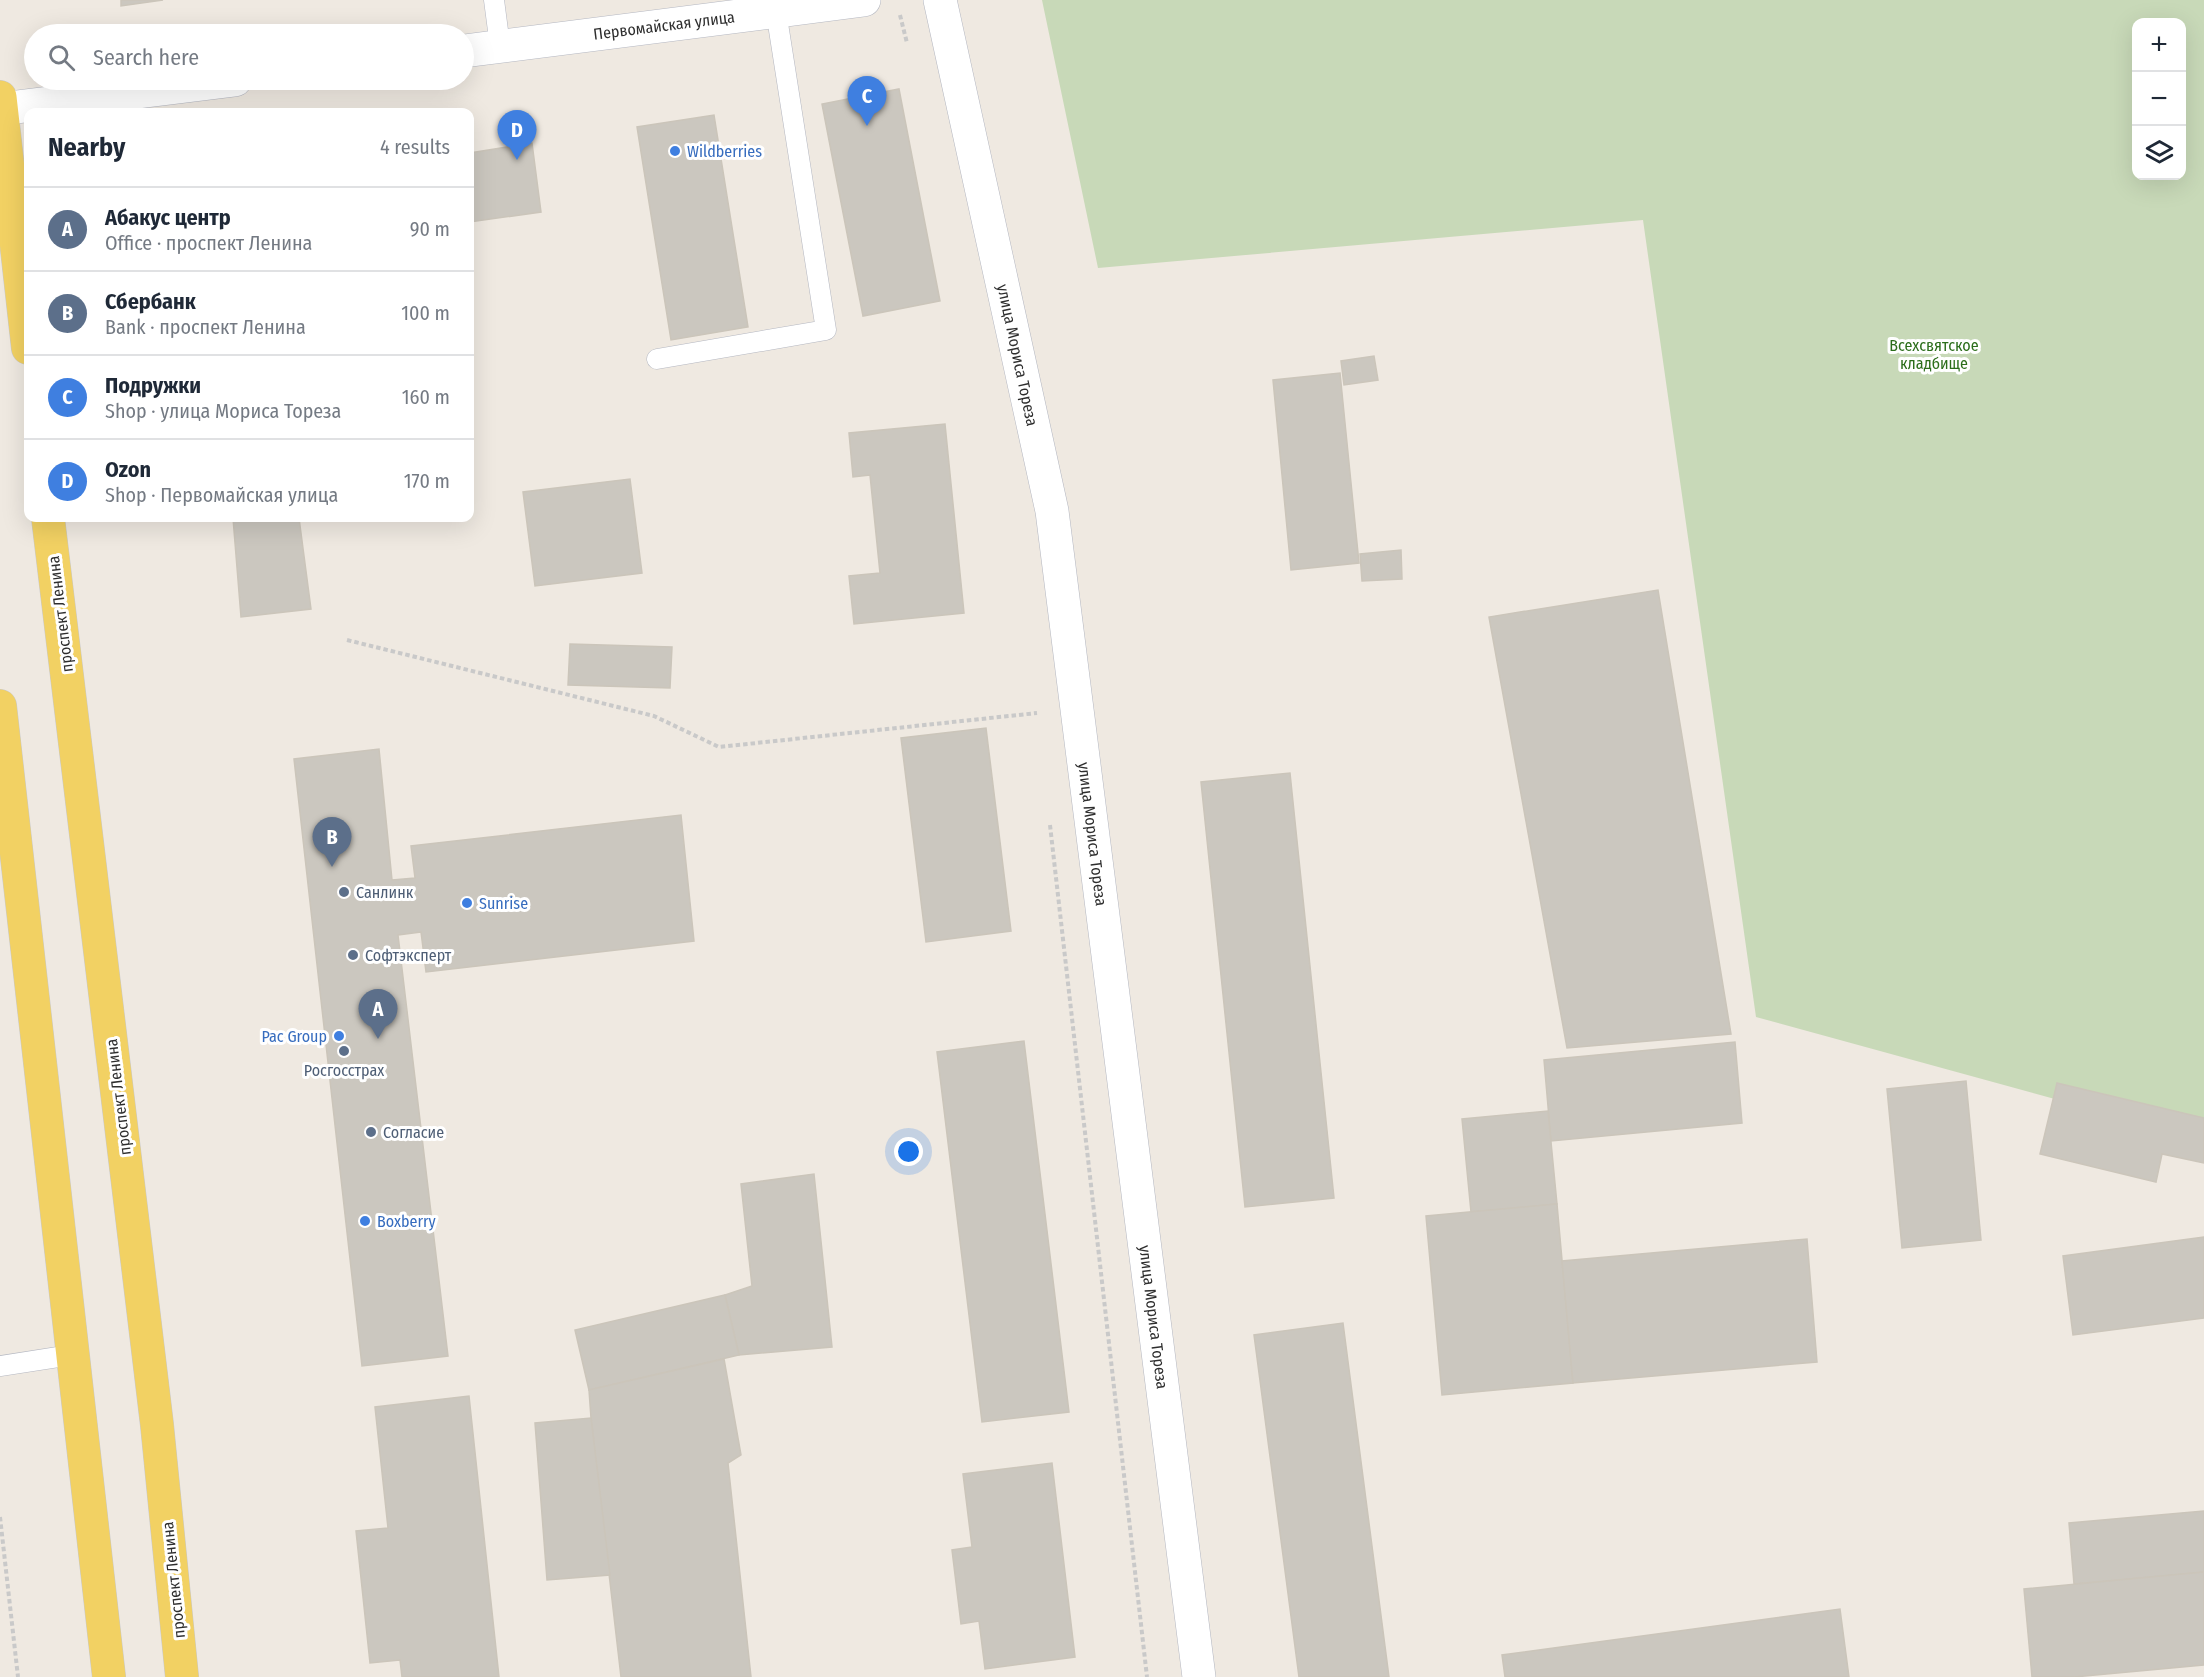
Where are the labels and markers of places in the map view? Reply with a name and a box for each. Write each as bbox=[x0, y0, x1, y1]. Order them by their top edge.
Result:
pin: C bbox=[848, 76, 886, 126]
pin: D bbox=[498, 110, 536, 160]
place label: Wildberries bbox=[687, 142, 762, 161]
marker: Wildberries bbox=[668, 144, 682, 158]
pin: B bbox=[312, 818, 352, 867]
place label: Санлинк bbox=[356, 883, 414, 902]
marker: Санлинк bbox=[337, 885, 351, 899]
place label: Sunrise bbox=[479, 894, 528, 913]
marker: Sunrise bbox=[460, 896, 474, 910]
place label: Софтэксперт bbox=[365, 946, 452, 965]
marker: Софтэксперт bbox=[346, 948, 360, 962]
pin: A bbox=[358, 990, 398, 1039]
place label: Pac Group bbox=[261, 1027, 327, 1046]
marker: Pac Group bbox=[332, 1029, 346, 1043]
marker: Росгосстрах bbox=[337, 1044, 351, 1058]
place label: Росгосстрах bbox=[304, 1061, 384, 1080]
place label: Согласие bbox=[383, 1123, 444, 1142]
marker: Согласие bbox=[364, 1125, 378, 1139]
place label: Boxberry bbox=[377, 1212, 437, 1231]
marker: Boxberry bbox=[358, 1214, 372, 1228]

